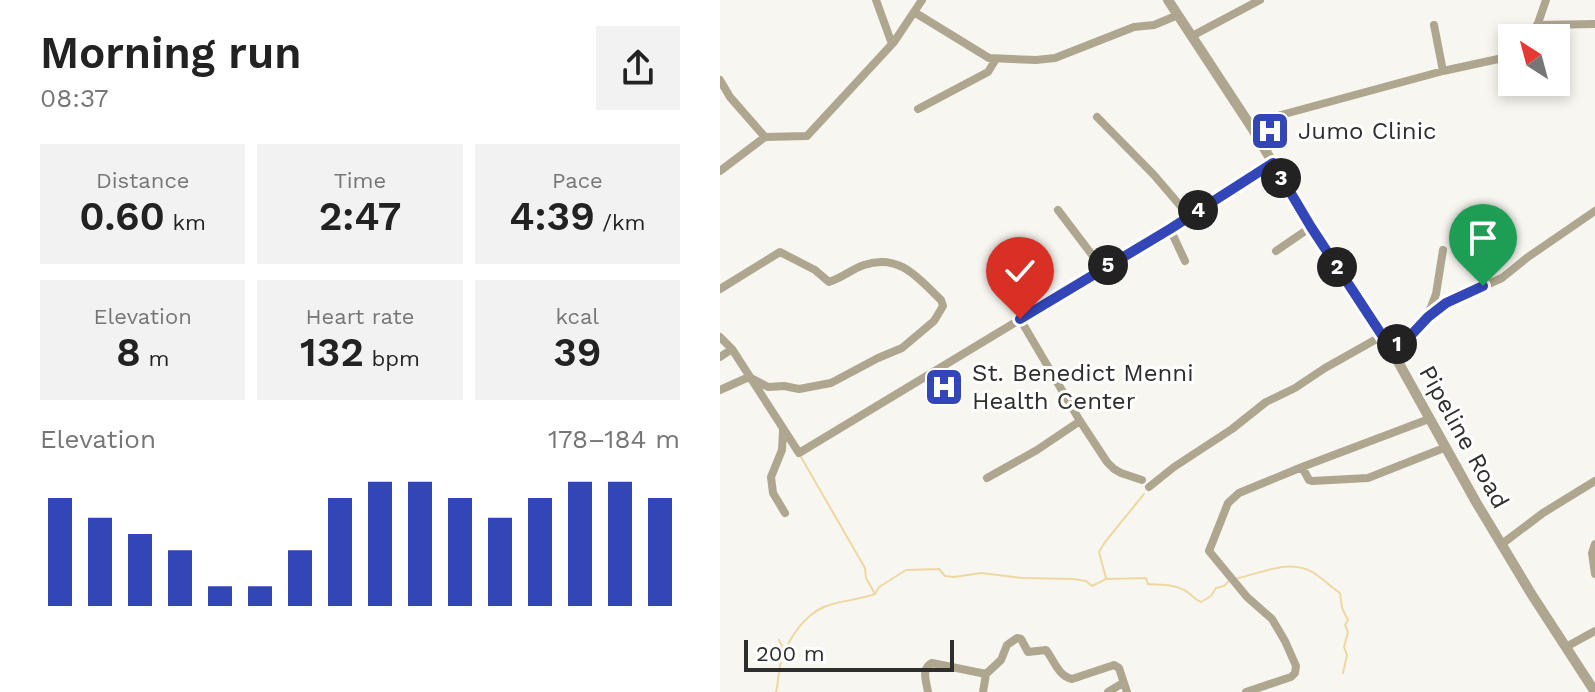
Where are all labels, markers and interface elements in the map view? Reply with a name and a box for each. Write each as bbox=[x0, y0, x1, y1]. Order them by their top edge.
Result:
north arrow bbox=[1498, 24, 1570, 96]
map controls bbox=[1498, 24, 1570, 96]
button: share bbox=[596, 26, 680, 110]
text: Morning run bbox=[40, 27, 301, 79]
text: 08:37 bbox=[40, 83, 109, 113]
hospital icon: Jumo Clinic bbox=[1249, 110, 1291, 152]
place label: Jumo Clinic bbox=[1298, 117, 1437, 145]
pin: 3 bbox=[1261, 158, 1301, 198]
text: 3 bbox=[1274, 165, 1288, 190]
text: Distance bbox=[96, 168, 189, 193]
text: Time bbox=[334, 168, 386, 193]
text: Pace bbox=[552, 168, 603, 193]
pin: 4 bbox=[1178, 190, 1218, 230]
text: 0.60 bbox=[79, 193, 165, 240]
text: 2:47 bbox=[319, 193, 401, 240]
text: 4:39 bbox=[509, 193, 595, 240]
text: 4 bbox=[1191, 197, 1205, 222]
pin bbox=[1449, 204, 1517, 286]
text: km bbox=[165, 210, 206, 235]
text: /km bbox=[595, 210, 645, 235]
icon: arrive bbox=[1461, 216, 1505, 260]
pin bbox=[986, 237, 1054, 319]
pin: 5 bbox=[1088, 245, 1128, 285]
pin: 2 bbox=[1317, 247, 1357, 287]
icon: check bbox=[998, 249, 1042, 293]
text: 5 bbox=[1102, 252, 1114, 277]
text: 2 bbox=[1330, 254, 1344, 279]
text: Elevation bbox=[94, 304, 192, 329]
text: Heart rate bbox=[306, 304, 414, 329]
text: kcal bbox=[556, 304, 599, 329]
pin: 1 bbox=[1377, 324, 1417, 364]
text: 8 bbox=[116, 329, 141, 376]
text: 132 bbox=[300, 329, 364, 376]
text: 39 bbox=[553, 329, 601, 376]
text: 1 bbox=[1392, 331, 1402, 356]
text: m bbox=[141, 346, 169, 371]
text: bpm bbox=[364, 346, 420, 371]
place label: St. Benedict Menni Health Center bbox=[972, 359, 1194, 415]
street label: Pipeline Road bbox=[1413, 361, 1515, 513]
hospital icon: St. Benedict Menni Health Center bbox=[923, 366, 965, 408]
text: Elevation bbox=[40, 424, 156, 454]
text: 178–184 m bbox=[548, 424, 680, 454]
scale bar bbox=[744, 636, 954, 672]
text: 200 m bbox=[756, 641, 825, 666]

